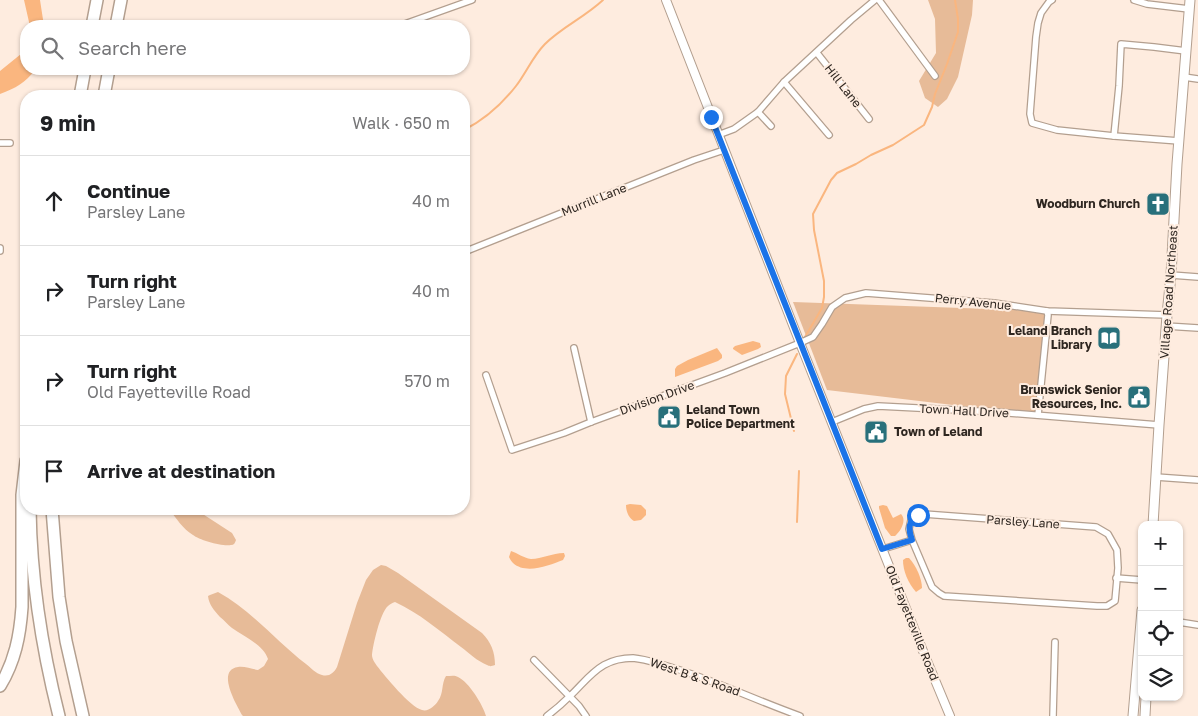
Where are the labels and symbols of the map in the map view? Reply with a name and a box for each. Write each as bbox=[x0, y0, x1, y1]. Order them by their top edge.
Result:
street label: Hill Lane bbox=[822, 61, 865, 110]
route end bbox=[700, 106, 723, 129]
street label: Murrill Lane bbox=[559, 180, 629, 219]
church icon: Woodburn Church bbox=[1145, 191, 1171, 217]
place label: Woodburn Church bbox=[1036, 196, 1140, 211]
street label: Village Road Northeast bbox=[1156, 225, 1181, 359]
street label: Perry Avenue bbox=[934, 290, 1012, 313]
place label: Leland Branch Library bbox=[1008, 323, 1093, 352]
library icon: Leland Branch Library bbox=[1096, 325, 1122, 351]
street label: Division Drive bbox=[617, 377, 696, 418]
place label: Brunswick Senior Resources, Inc. bbox=[1020, 382, 1122, 411]
public building icon: Brunswick Senior Resources, Inc. bbox=[1126, 384, 1152, 410]
street label: Town Hall Drive bbox=[919, 401, 1009, 420]
place label: Leland Town Police Department bbox=[686, 402, 795, 431]
public building icon: Leland Town Police Department bbox=[656, 404, 682, 430]
public building icon: Town of Leland bbox=[863, 419, 889, 445]
place label: Town of Leland bbox=[894, 424, 982, 439]
route start bbox=[907, 504, 930, 527]
street label: Parsley Lane bbox=[986, 511, 1060, 532]
street label: Old Fayetteville Road bbox=[882, 563, 942, 683]
street label: West B & S Road bbox=[648, 654, 742, 699]

